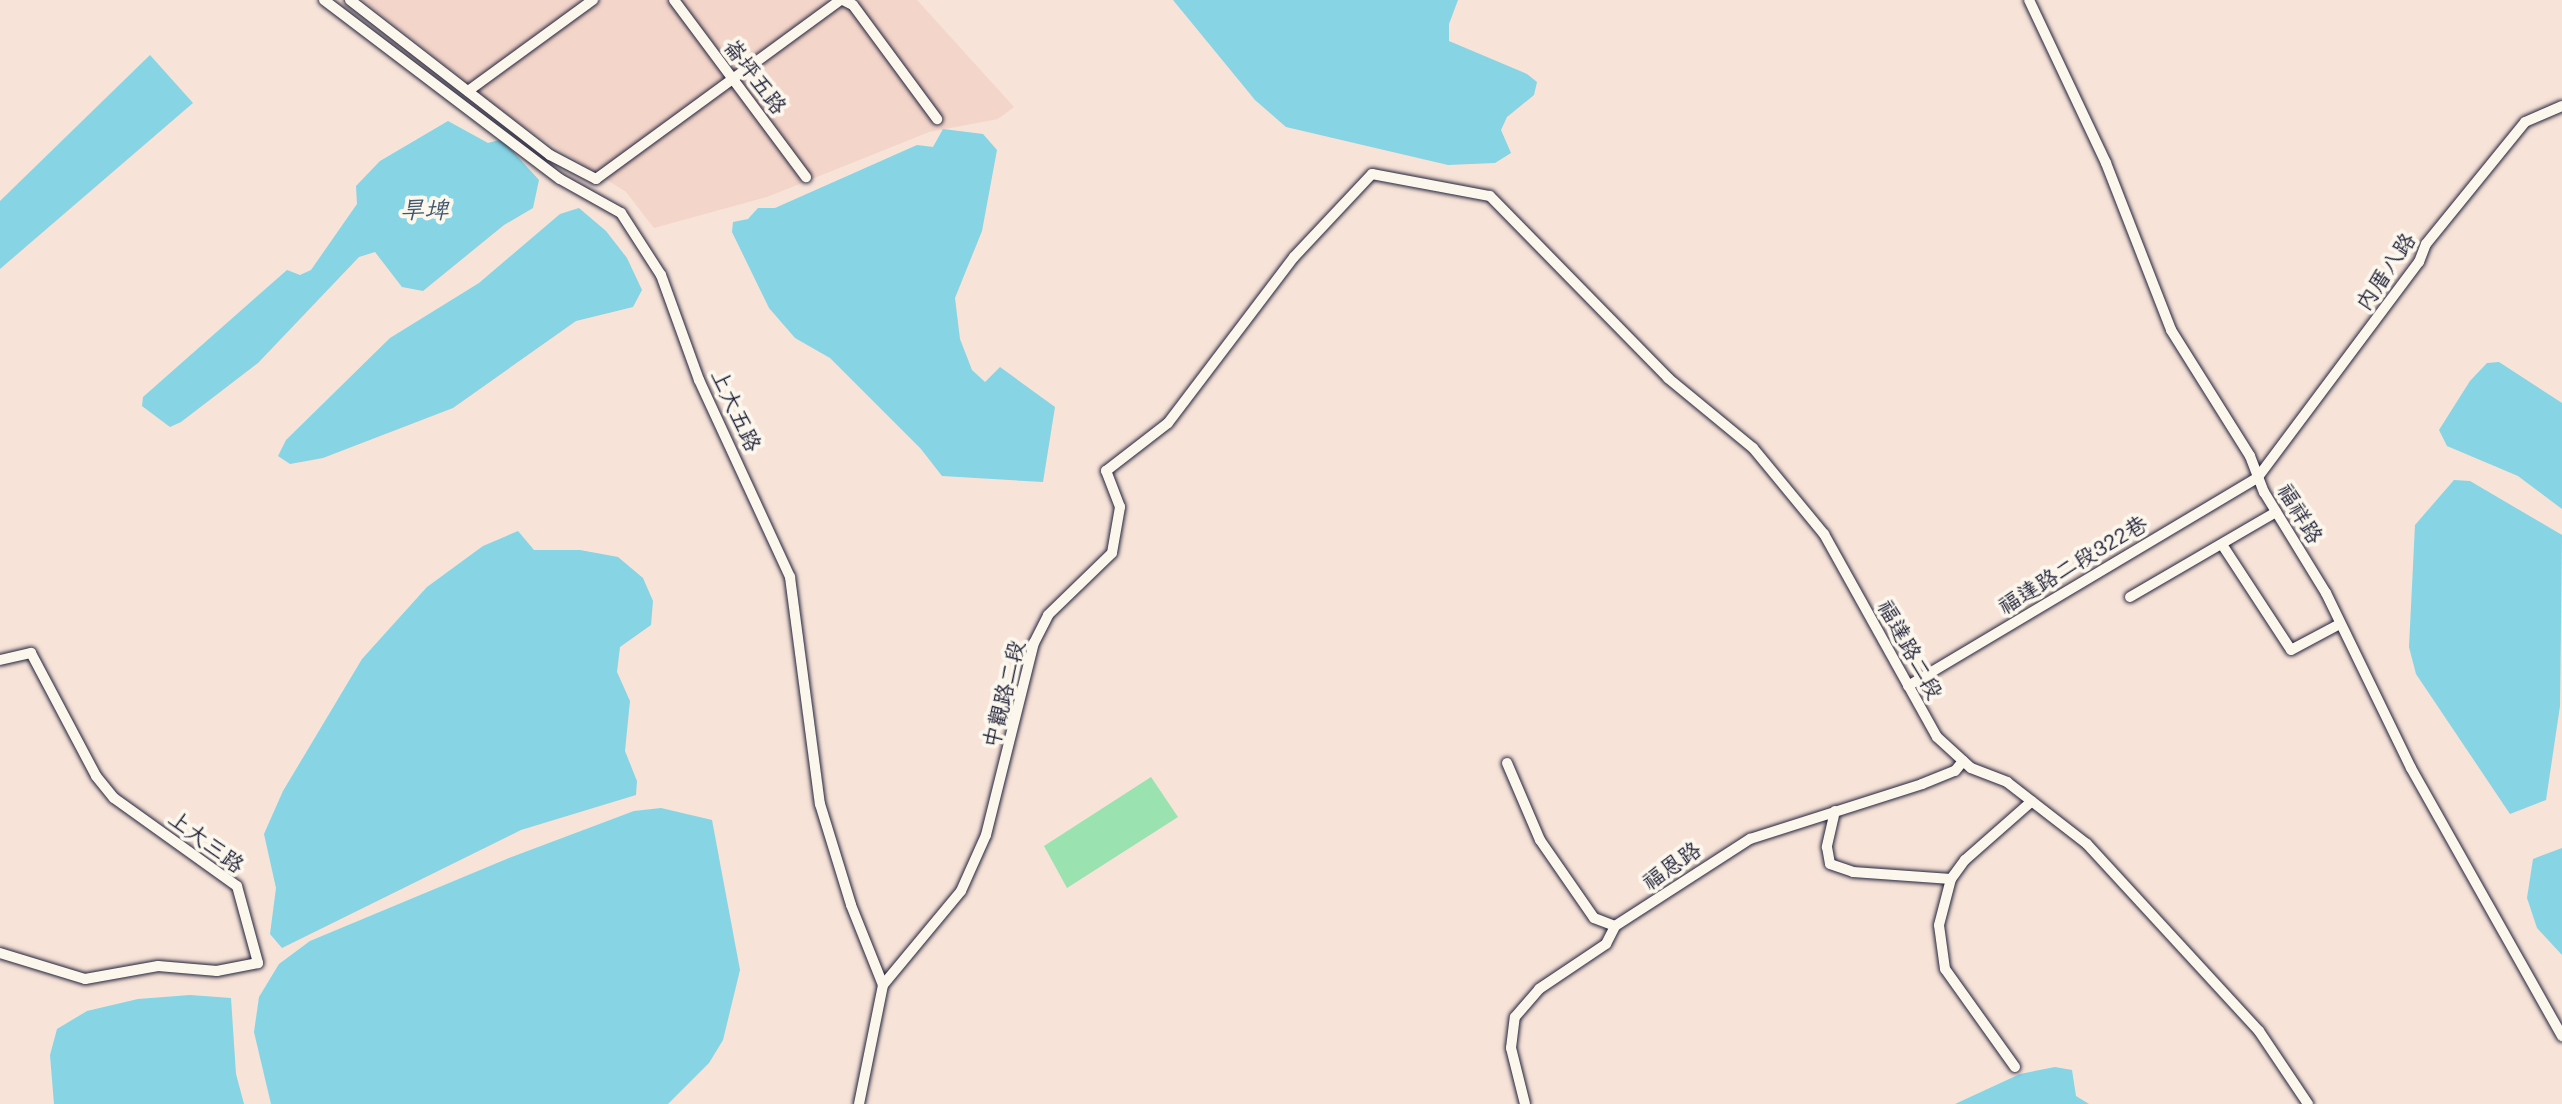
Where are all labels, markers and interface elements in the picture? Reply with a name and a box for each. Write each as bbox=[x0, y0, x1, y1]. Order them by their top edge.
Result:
street label: 崙坪五路 bbox=[719, 33, 793, 119]
water label: 旱埤 bbox=[400, 195, 448, 223]
street label: 內厝八路 bbox=[2349, 227, 2421, 315]
street label: 上大五路 bbox=[706, 365, 768, 455]
street label: 福祥路 bbox=[2273, 478, 2329, 548]
street label: 福達路二段322巷 bbox=[1993, 509, 2151, 619]
street label: 福達路二段 bbox=[1873, 594, 1949, 704]
street label: 中觀路二段 bbox=[977, 637, 1029, 751]
street label: 上大三路 bbox=[164, 804, 250, 878]
street label: 福恩路 bbox=[1636, 835, 1706, 895]

